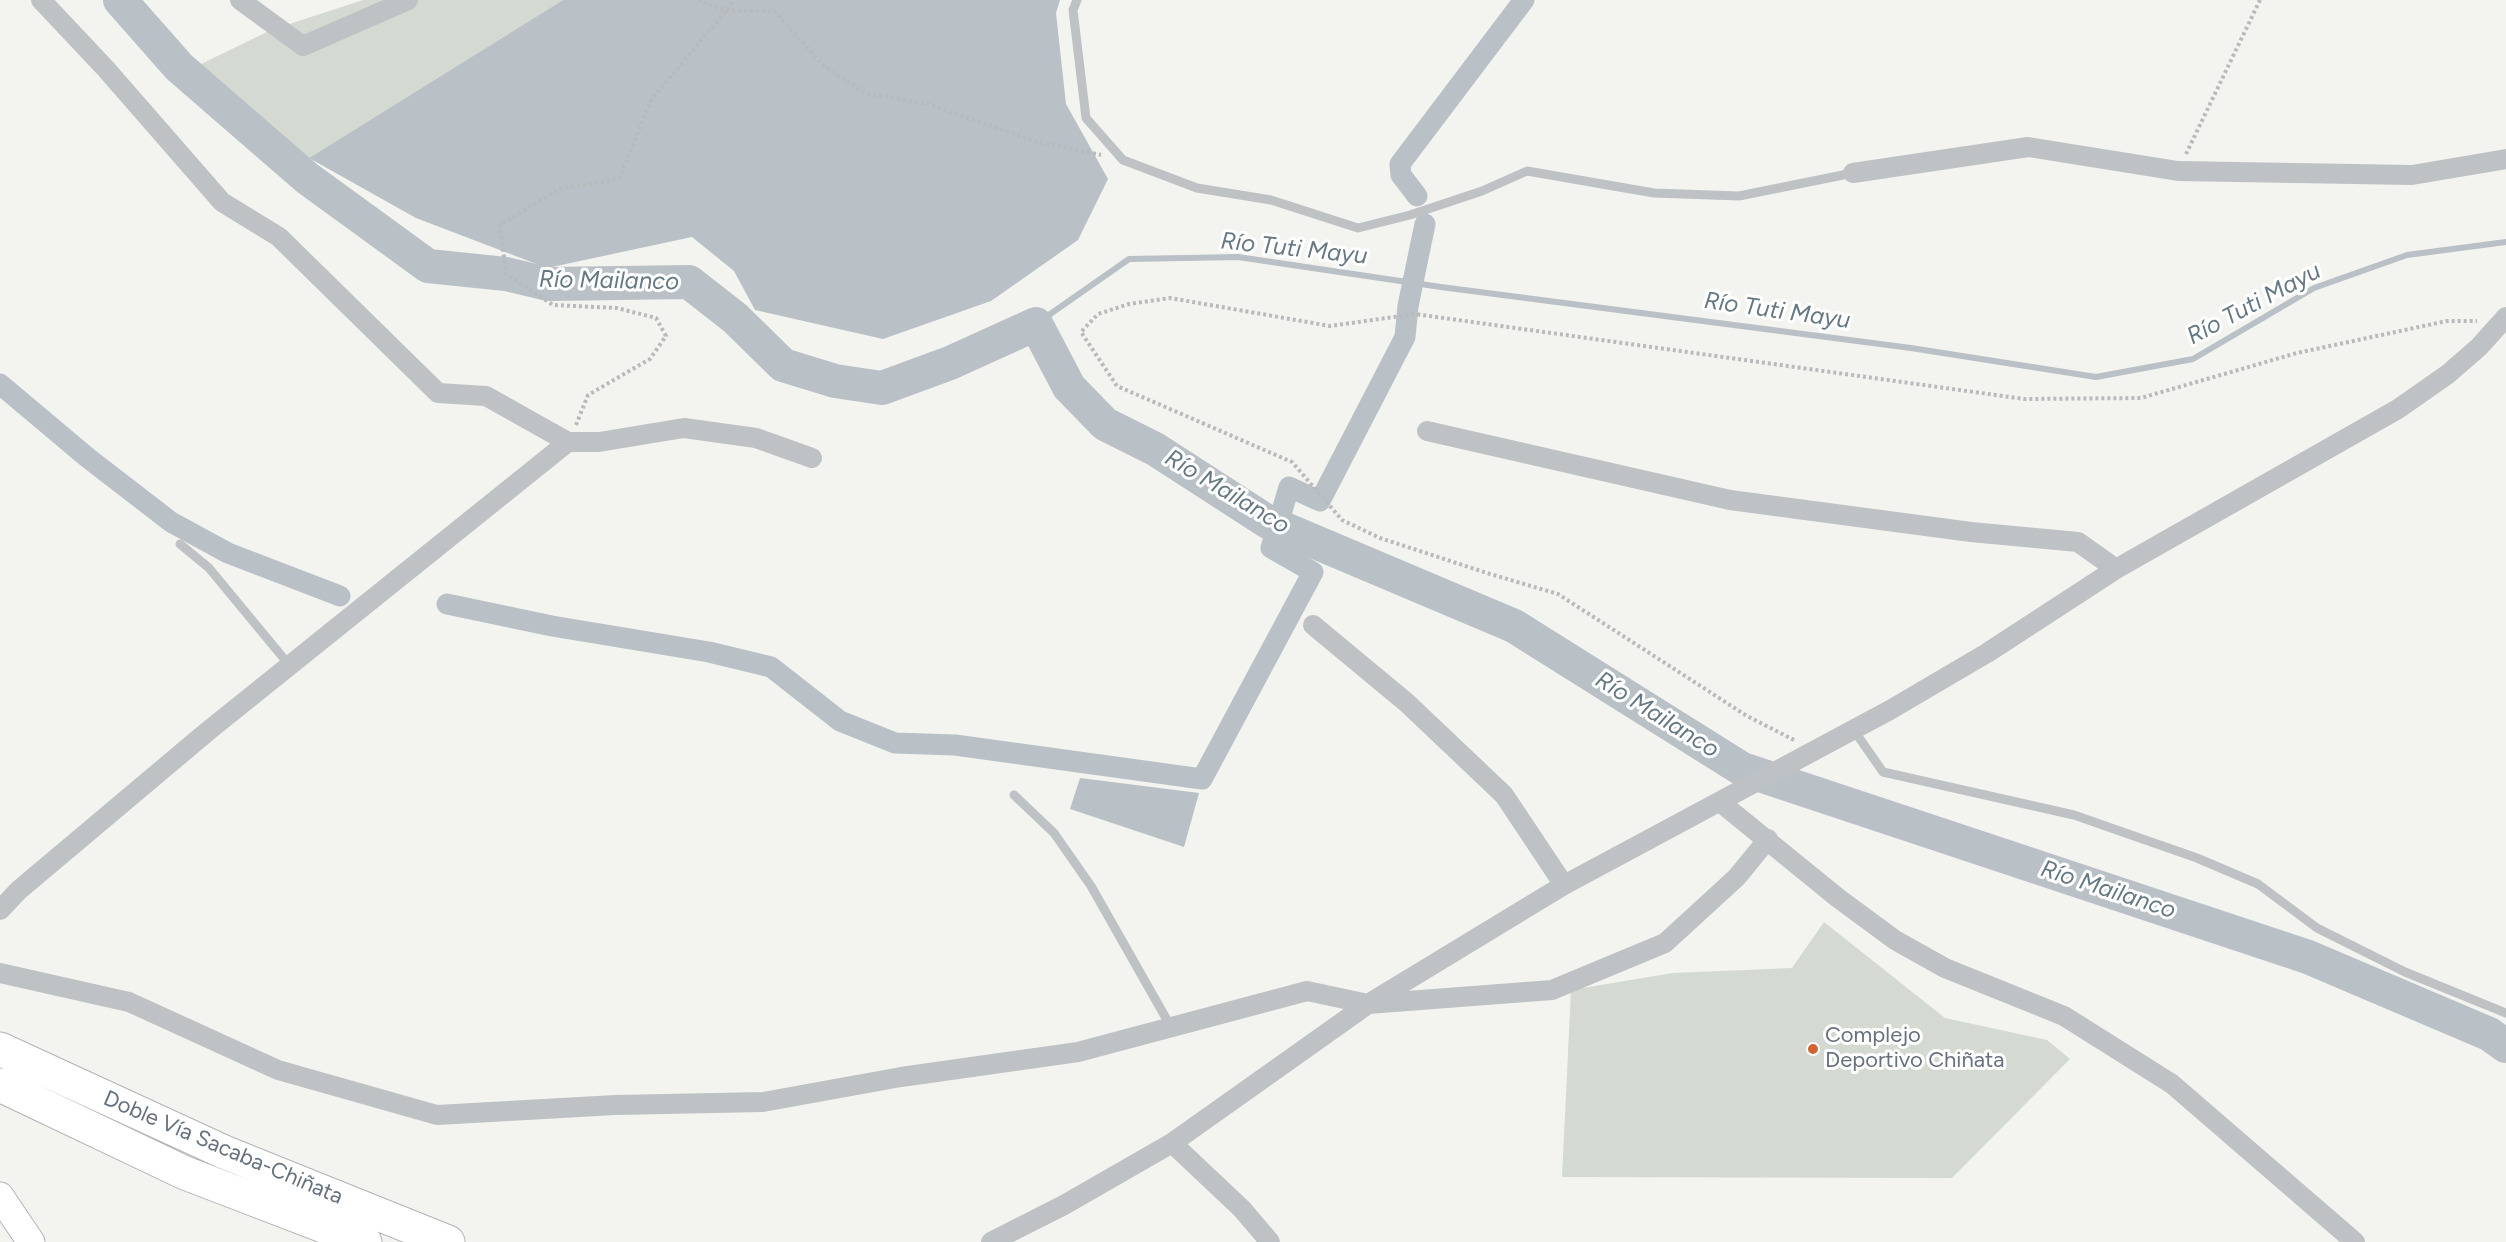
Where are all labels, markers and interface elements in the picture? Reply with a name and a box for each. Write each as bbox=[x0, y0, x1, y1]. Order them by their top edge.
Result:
water label: Río Tuti Mayu bbox=[1219, 227, 1369, 271]
water label: Río Tuti Mayu bbox=[2182, 257, 2326, 351]
water label: Río Mailanco bbox=[539, 265, 679, 297]
water label: Río Tuti Mayu bbox=[1702, 286, 1852, 336]
water label: Río Mailanco bbox=[1159, 444, 1295, 540]
water label: Río Mailanco bbox=[1590, 666, 1724, 764]
water label: Río Mailanco bbox=[2037, 855, 2179, 925]
place label: Complejo Deportivo Chiñata bbox=[1825, 1023, 2004, 1074]
marker: Complejo Deportivo Chiñata bbox=[1806, 1042, 1820, 1056]
street label: Doble Vía Sacaba-Chiñata bbox=[99, 1086, 347, 1210]

